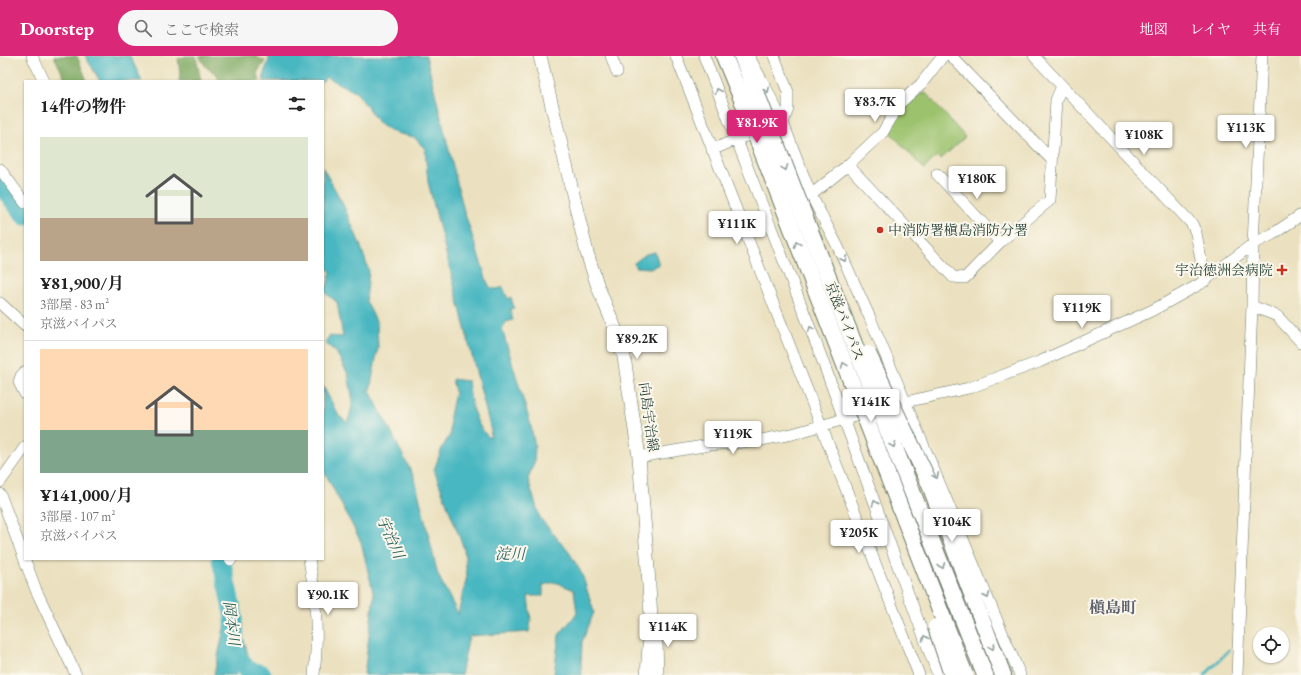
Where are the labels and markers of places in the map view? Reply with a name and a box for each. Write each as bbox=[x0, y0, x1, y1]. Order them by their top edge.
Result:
pin: ¥83.7K bbox=[842, 89, 908, 123]
pin: ¥81.9K bbox=[724, 110, 790, 144]
pin: ¥113K bbox=[1218, 115, 1274, 149]
pin: ¥108K bbox=[1116, 122, 1172, 156]
pin: ¥180K bbox=[949, 166, 1005, 200]
pin: ¥111K bbox=[709, 211, 765, 245]
place label: 中消防署槇島消防分署 bbox=[888, 221, 1028, 239]
marker: 中消防署槇島消防分署 bbox=[875, 225, 885, 235]
place label: 宇治徳洲会病院 bbox=[1175, 261, 1273, 279]
marker: 宇治徳洲会病院 bbox=[1276, 264, 1288, 276]
pin: ¥119K bbox=[1054, 295, 1110, 329]
pin: ¥89.2K bbox=[604, 326, 670, 360]
pin: ¥141K bbox=[843, 389, 899, 423]
pin: ¥119K bbox=[705, 421, 761, 455]
pin: ¥104K bbox=[924, 509, 980, 543]
pin: ¥205K bbox=[831, 520, 887, 554]
pin: ¥90.1K bbox=[295, 582, 361, 616]
pin: ¥114K bbox=[640, 614, 696, 648]

